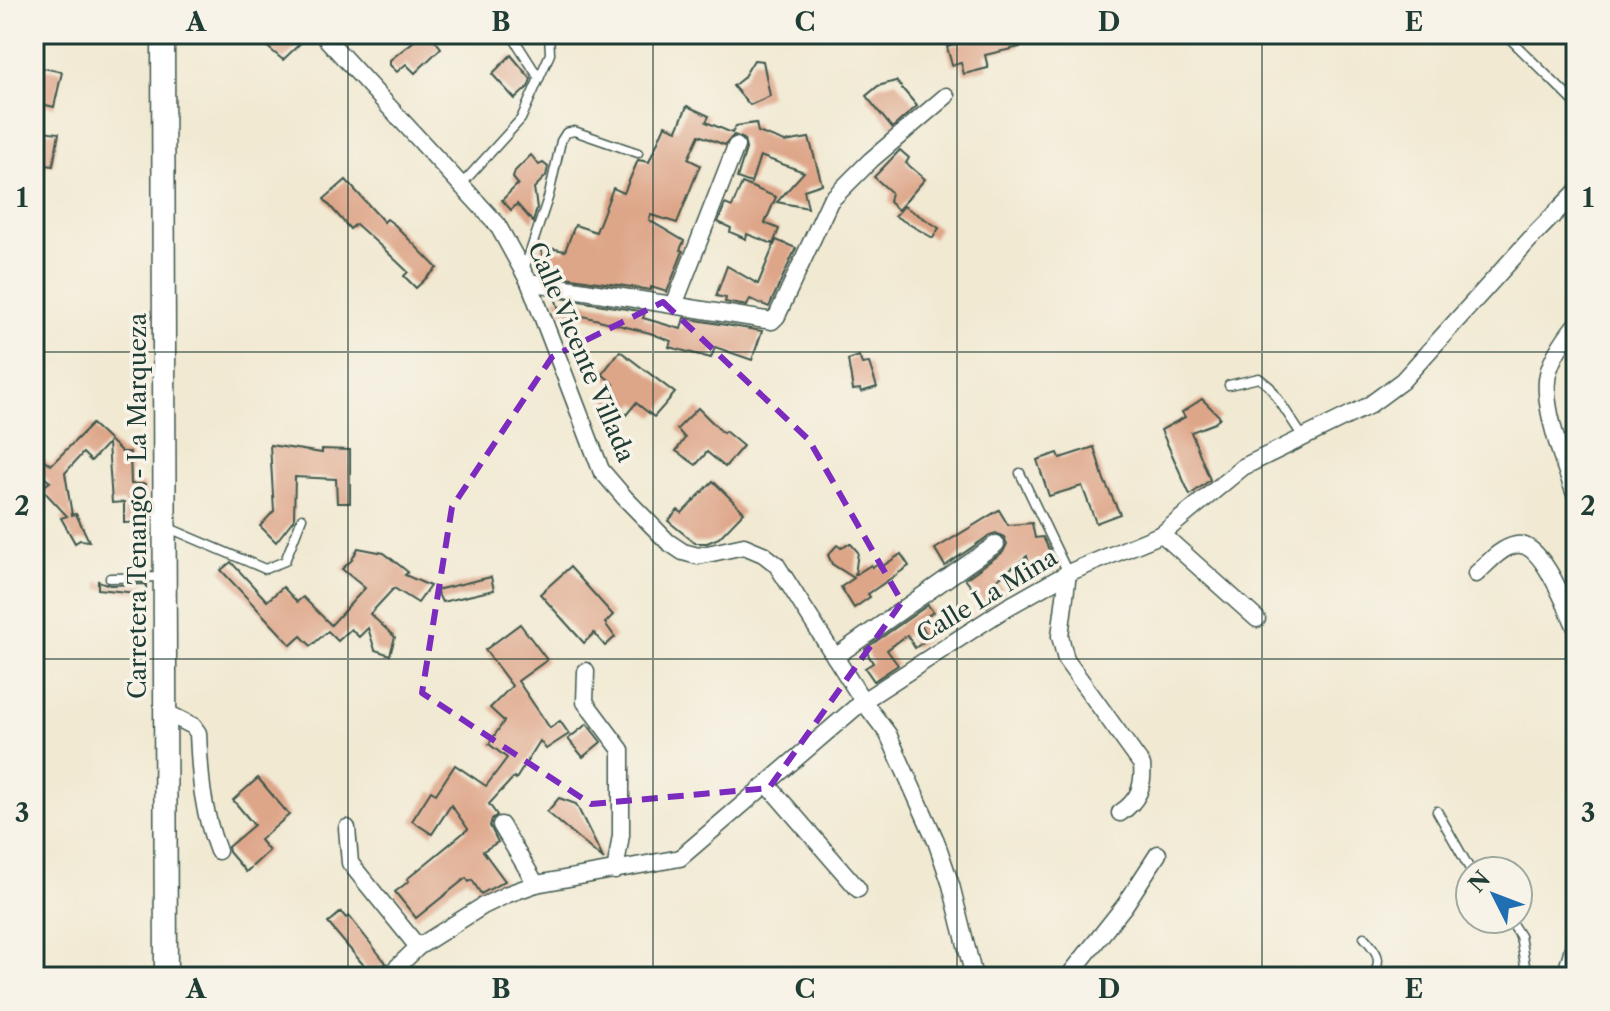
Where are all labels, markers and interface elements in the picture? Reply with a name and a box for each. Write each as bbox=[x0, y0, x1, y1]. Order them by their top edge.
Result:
text: A bbox=[185, 6, 207, 38]
text: B bbox=[491, 6, 511, 38]
text: C bbox=[795, 6, 815, 38]
text: D bbox=[1098, 6, 1120, 38]
text: E bbox=[1405, 6, 1423, 38]
text: 1 bbox=[16, 182, 28, 214]
text: 1 bbox=[1582, 182, 1594, 214]
street label: Calle Vicente Villada bbox=[522, 237, 641, 467]
street label: Carretera Tenango - La Marqueza bbox=[123, 313, 152, 699]
text: 2 bbox=[14, 490, 30, 522]
text: 2 bbox=[1580, 490, 1596, 522]
street label: Calle La Mina bbox=[911, 542, 1063, 649]
text: 3 bbox=[15, 797, 29, 829]
text: 3 bbox=[1581, 797, 1595, 829]
north arrow bbox=[1454, 855, 1534, 935]
text: N bbox=[1463, 866, 1496, 898]
text: A bbox=[185, 973, 207, 1005]
text: B bbox=[491, 973, 511, 1005]
text: C bbox=[795, 973, 815, 1005]
text: D bbox=[1098, 973, 1120, 1005]
text: E bbox=[1405, 973, 1423, 1005]

